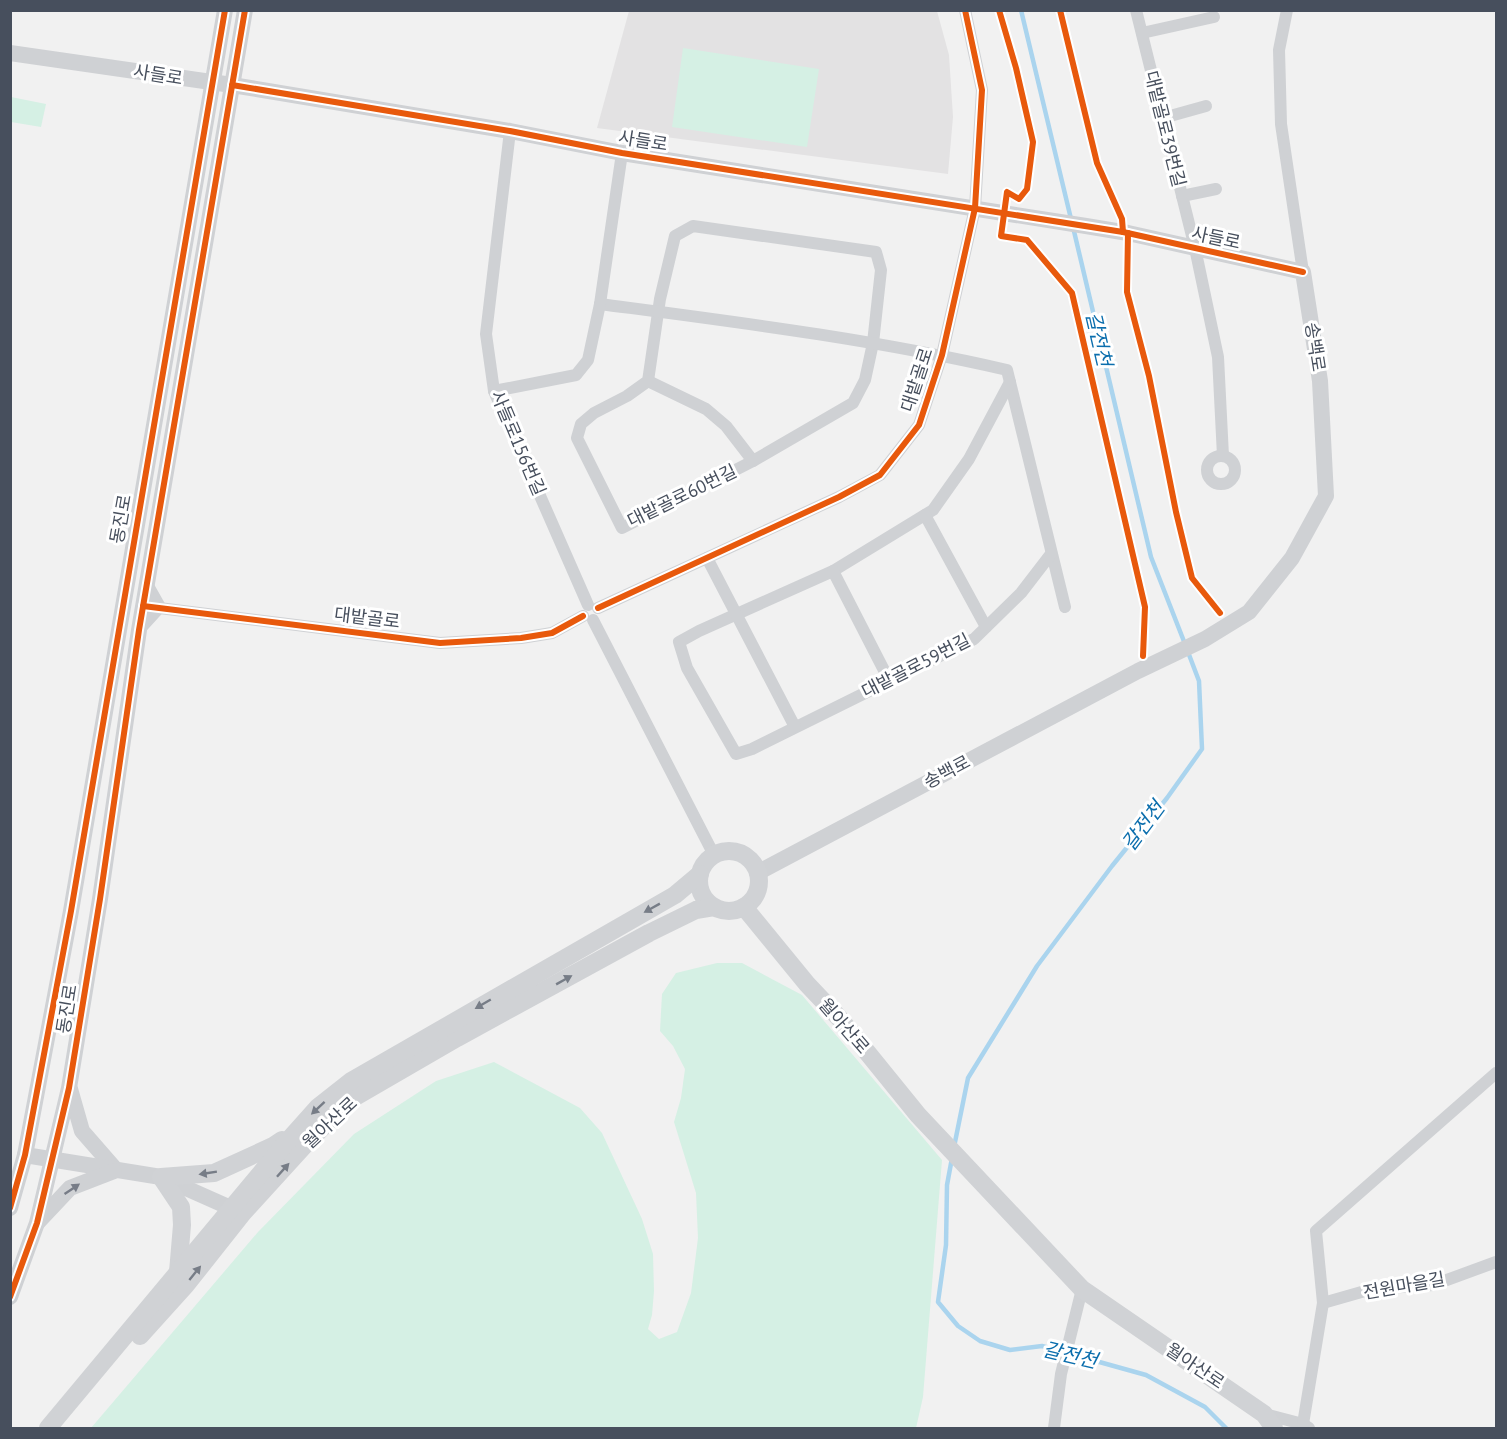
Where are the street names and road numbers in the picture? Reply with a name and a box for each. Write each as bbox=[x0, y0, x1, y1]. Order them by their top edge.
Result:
street label: 사들로 bbox=[132, 59, 184, 90]
street label: 대밭골로39번길 bbox=[1140, 68, 1191, 189]
street label: 사들로 bbox=[617, 125, 669, 156]
street label: 사들로 bbox=[1189, 221, 1243, 254]
street label: 송백로 bbox=[1300, 321, 1331, 373]
street label: 대밭골로 bbox=[895, 345, 938, 415]
street label: 사들로156번길 bbox=[486, 387, 551, 499]
street label: 대밭골로60번길 bbox=[623, 459, 740, 532]
street label: 동진로 bbox=[105, 492, 136, 545]
street label: 대밭골로 bbox=[333, 602, 401, 633]
street label: 대밭골로59번길 bbox=[858, 628, 974, 703]
street label: 송백로 bbox=[919, 750, 974, 793]
street label: 동진로 bbox=[51, 983, 82, 1035]
street label: 월아산로 bbox=[814, 993, 875, 1058]
street label: 월아산로 bbox=[298, 1092, 362, 1154]
street label: 전원마을길 bbox=[1361, 1267, 1447, 1304]
street label: 월아산로 bbox=[1161, 1338, 1229, 1394]

